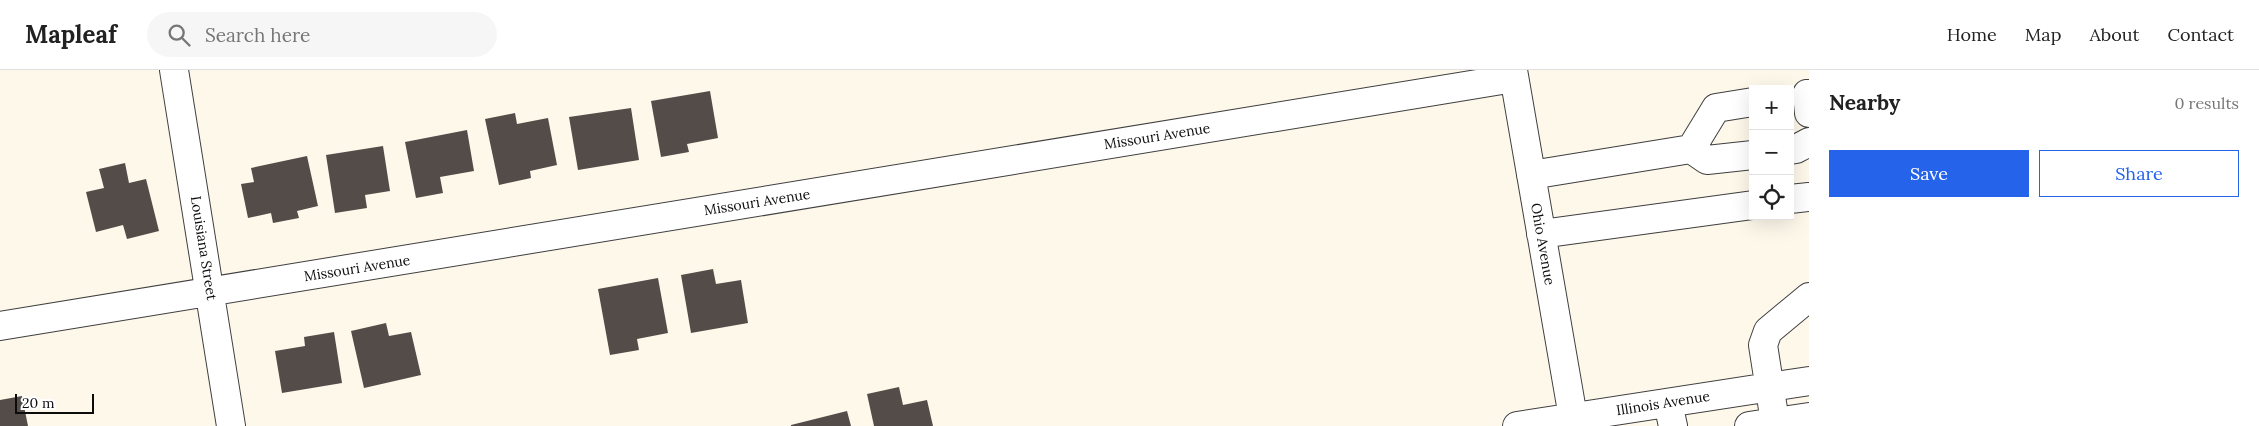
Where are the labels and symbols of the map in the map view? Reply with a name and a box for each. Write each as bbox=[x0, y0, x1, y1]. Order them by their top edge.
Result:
street label: Missouri Avenue bbox=[1103, 119, 1212, 153]
street label: Missouri Avenue bbox=[703, 185, 812, 219]
street label: Louisiana Street bbox=[187, 195, 221, 302]
street label: Ohio Avenue bbox=[1527, 202, 1559, 287]
street label: Missouri Avenue bbox=[303, 251, 412, 285]
street label: Illinois Avenue bbox=[1615, 387, 1712, 419]
scale bar bbox=[15, 391, 94, 414]

